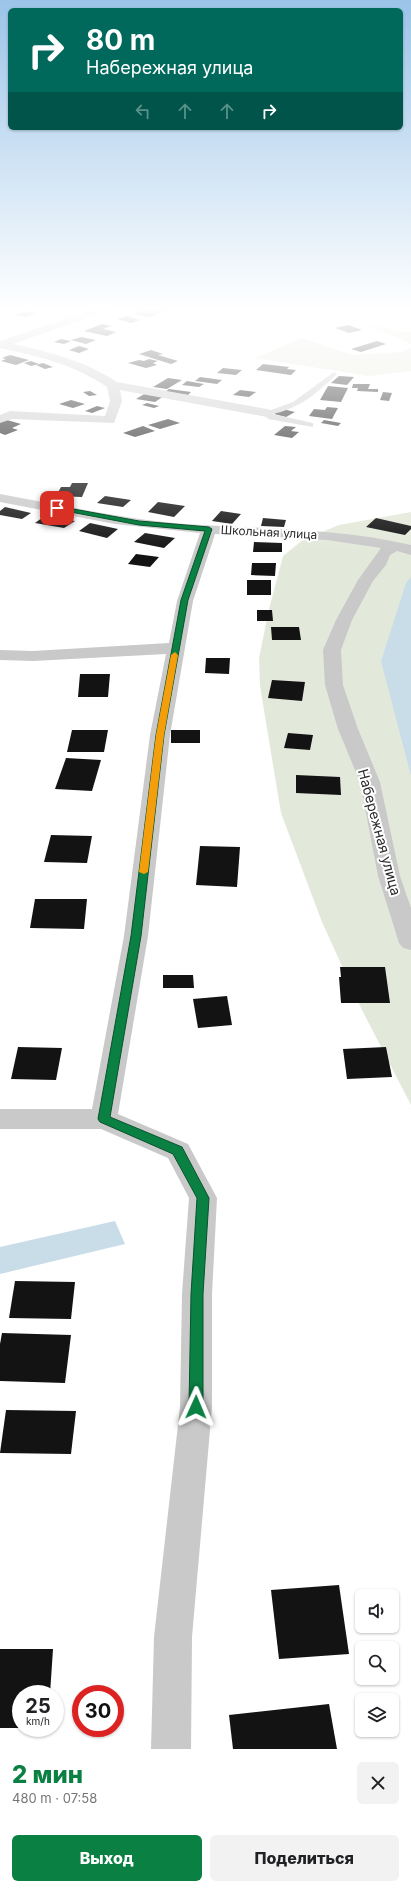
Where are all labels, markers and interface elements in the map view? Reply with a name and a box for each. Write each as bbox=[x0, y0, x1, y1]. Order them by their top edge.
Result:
text: 80 m bbox=[86, 23, 155, 57]
icon: right bbox=[20, 24, 72, 76]
text: Набережная улица bbox=[86, 57, 253, 78]
icon: left bbox=[132, 100, 154, 122]
icon: ahead bbox=[174, 100, 196, 122]
icon: ahead bbox=[216, 100, 238, 122]
icon: right bbox=[258, 100, 280, 122]
pin bbox=[40, 491, 74, 525]
icon: arrive bbox=[46, 497, 68, 519]
street label: Школьная улица bbox=[220, 522, 318, 542]
street label: Набережная улица bbox=[355, 767, 405, 897]
position arrow bbox=[175, 1386, 217, 1428]
map controls bbox=[355, 1589, 399, 1737]
button: sound bbox=[355, 1589, 399, 1633]
button: search bbox=[355, 1641, 399, 1685]
speed limit sign: 30 bbox=[72, 1685, 124, 1737]
button: layers bbox=[355, 1693, 399, 1737]
text: 25 bbox=[25, 1694, 51, 1718]
text: km/h bbox=[26, 1715, 50, 1727]
text: 2 мин bbox=[12, 1760, 83, 1789]
button: close bbox=[357, 1762, 399, 1804]
text: 480 m · 07:58 bbox=[12, 1790, 97, 1806]
button: Выход bbox=[12, 1835, 202, 1881]
button: Поделиться bbox=[210, 1835, 399, 1881]

